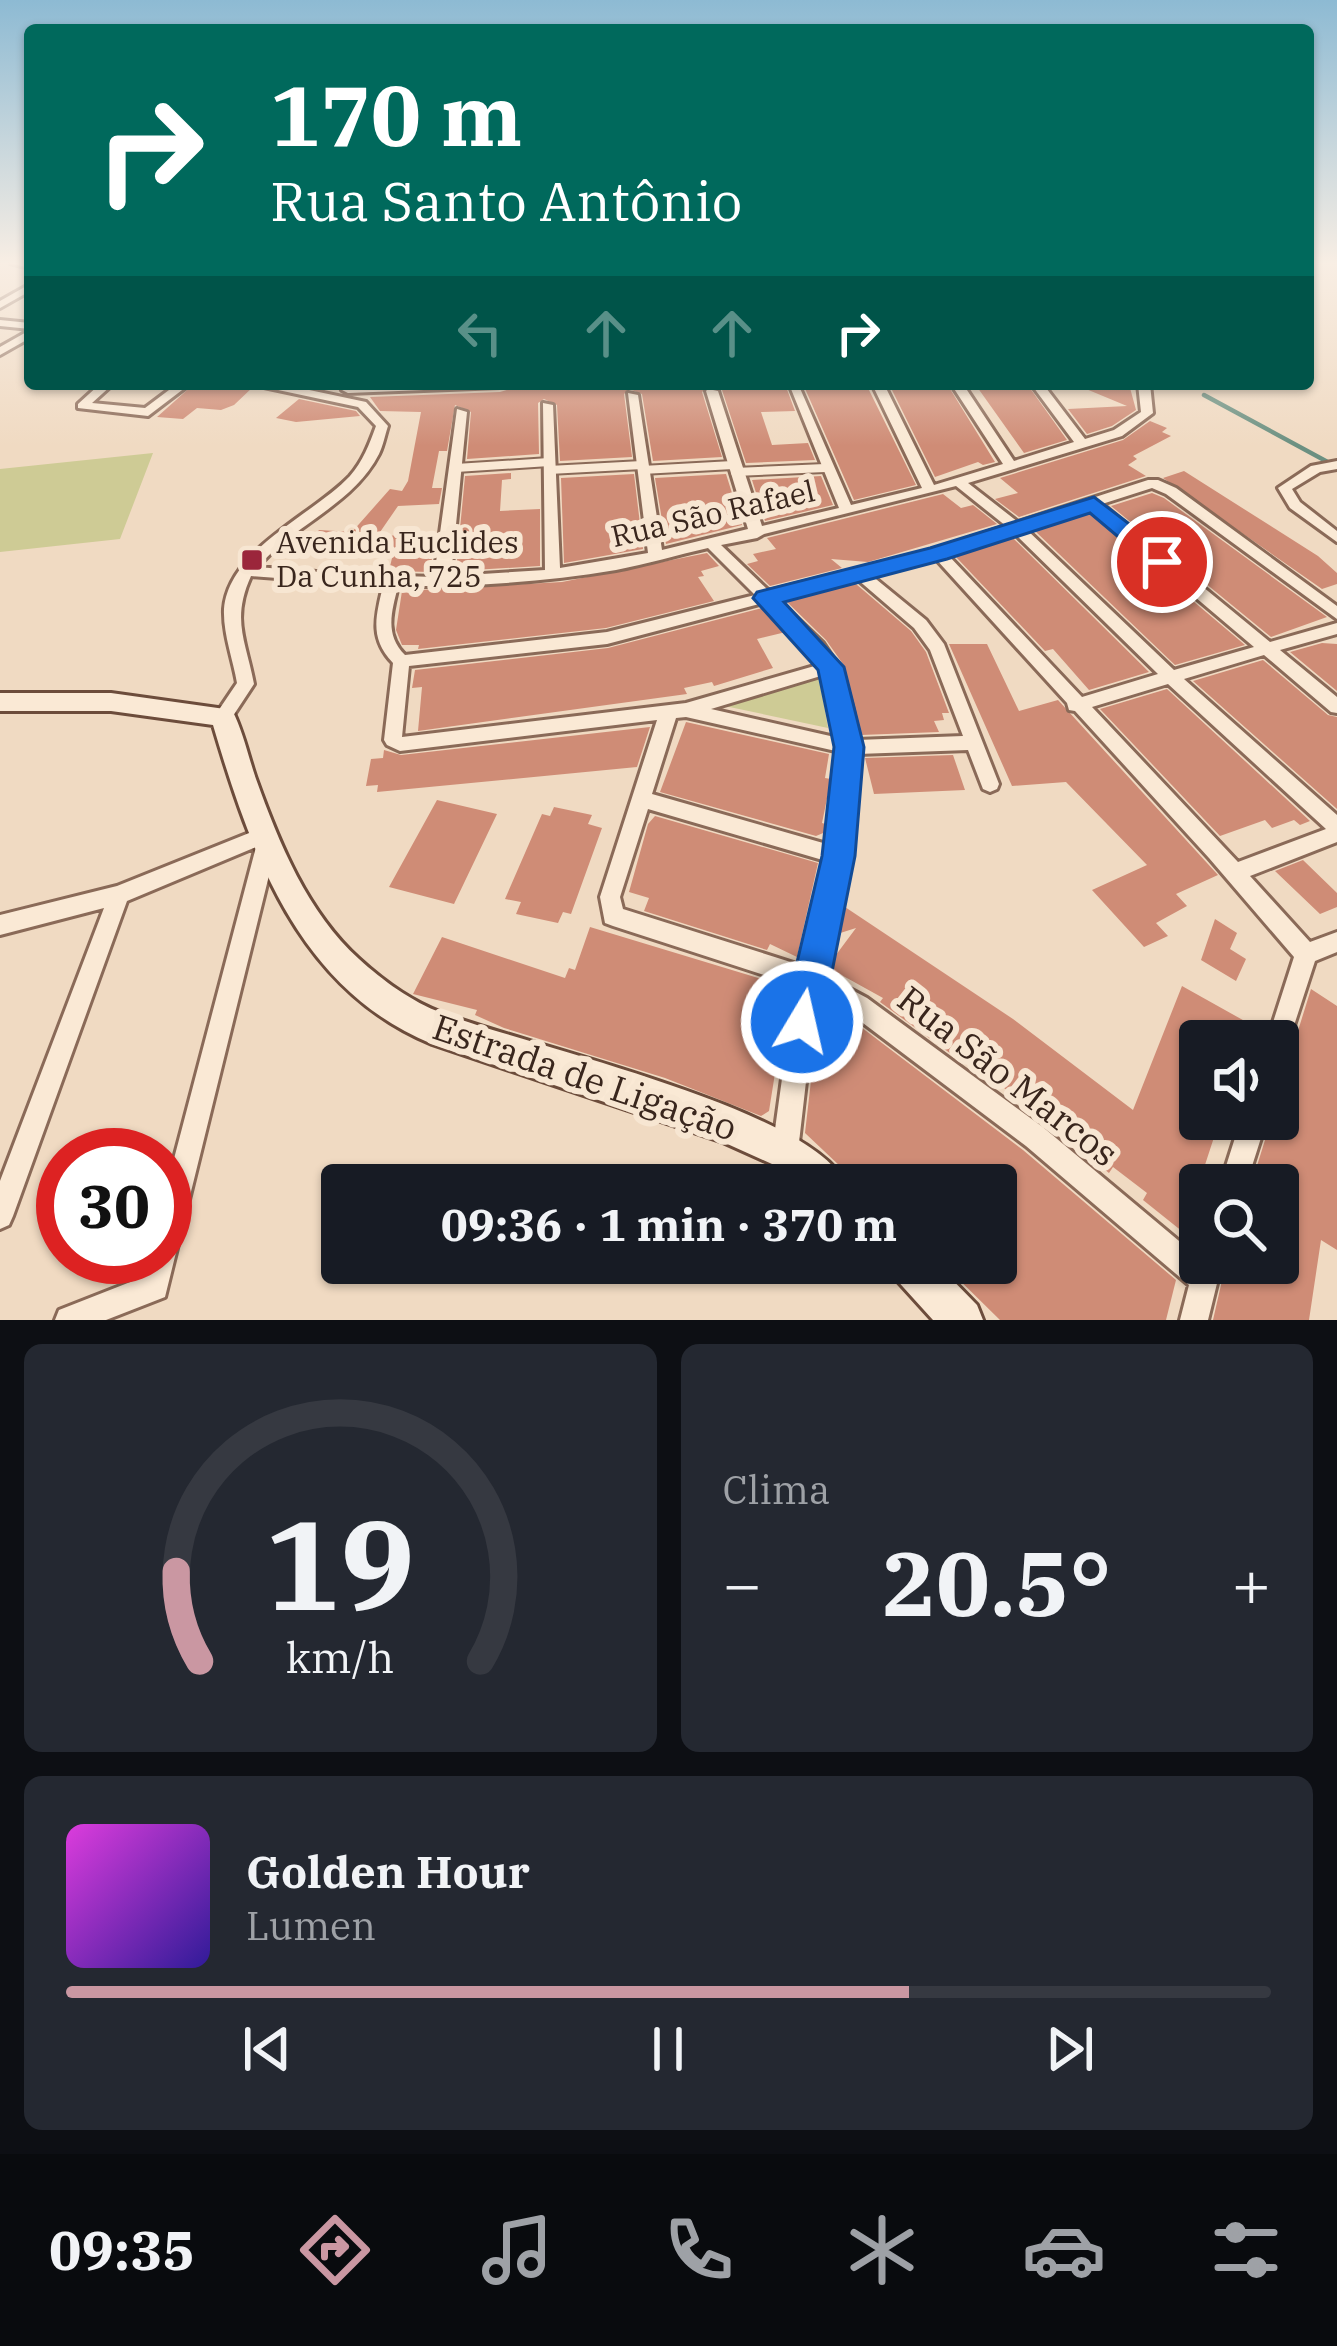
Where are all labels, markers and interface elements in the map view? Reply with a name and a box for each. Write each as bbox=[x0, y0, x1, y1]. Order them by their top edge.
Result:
text: 170 m bbox=[270, 60, 522, 169]
icon: right bbox=[72, 72, 228, 228]
text: Rua Santo Antônio bbox=[270, 166, 742, 236]
icon: left bbox=[447, 300, 513, 366]
icon: ahead bbox=[573, 300, 639, 366]
icon: ahead bbox=[699, 300, 765, 366]
icon: right bbox=[825, 300, 891, 366]
street label: Rua São Rafael bbox=[607, 470, 818, 555]
pin bbox=[1111, 511, 1213, 613]
place label: Avenida Euclides Da Cunha, 725 bbox=[276, 522, 519, 595]
icon: arrive bbox=[1129, 529, 1195, 595]
marker: Avenida Euclides Da Cunha, 725 bbox=[239, 547, 265, 573]
position arrow bbox=[739, 959, 865, 1085]
street label: Rua São Marcos bbox=[889, 975, 1128, 1176]
street label: Estrada de Ligação bbox=[427, 1002, 743, 1151]
map controls bbox=[1179, 1020, 1299, 1284]
button: sound bbox=[1179, 1020, 1299, 1140]
speed limit sign: 30 bbox=[36, 1128, 192, 1284]
button: search bbox=[1179, 1164, 1299, 1284]
text: 09:36 · 1 min · 370 m bbox=[441, 1195, 897, 1253]
text: Clima bbox=[723, 1464, 830, 1515]
text: 19 bbox=[265, 1482, 415, 1644]
text: 20.5° bbox=[882, 1524, 1112, 1641]
text: − bbox=[723, 1540, 762, 1626]
text: + bbox=[1231, 1540, 1271, 1626]
text: km/h bbox=[286, 1629, 394, 1685]
text: Golden Hour bbox=[246, 1842, 530, 1900]
text: Lumen bbox=[246, 1900, 376, 1951]
icon: previous bbox=[234, 2016, 300, 2082]
icon: pause bbox=[635, 2016, 701, 2082]
icon: next bbox=[1037, 2016, 1103, 2082]
icon: directions bbox=[293, 2208, 377, 2292]
icon: music bbox=[475, 2208, 559, 2292]
icon: phone bbox=[657, 2208, 741, 2292]
icon: climate bbox=[840, 2208, 924, 2292]
icon: car bbox=[1022, 2208, 1106, 2292]
icon: filters bbox=[1204, 2208, 1288, 2292]
text: 09:35 bbox=[49, 2215, 195, 2285]

